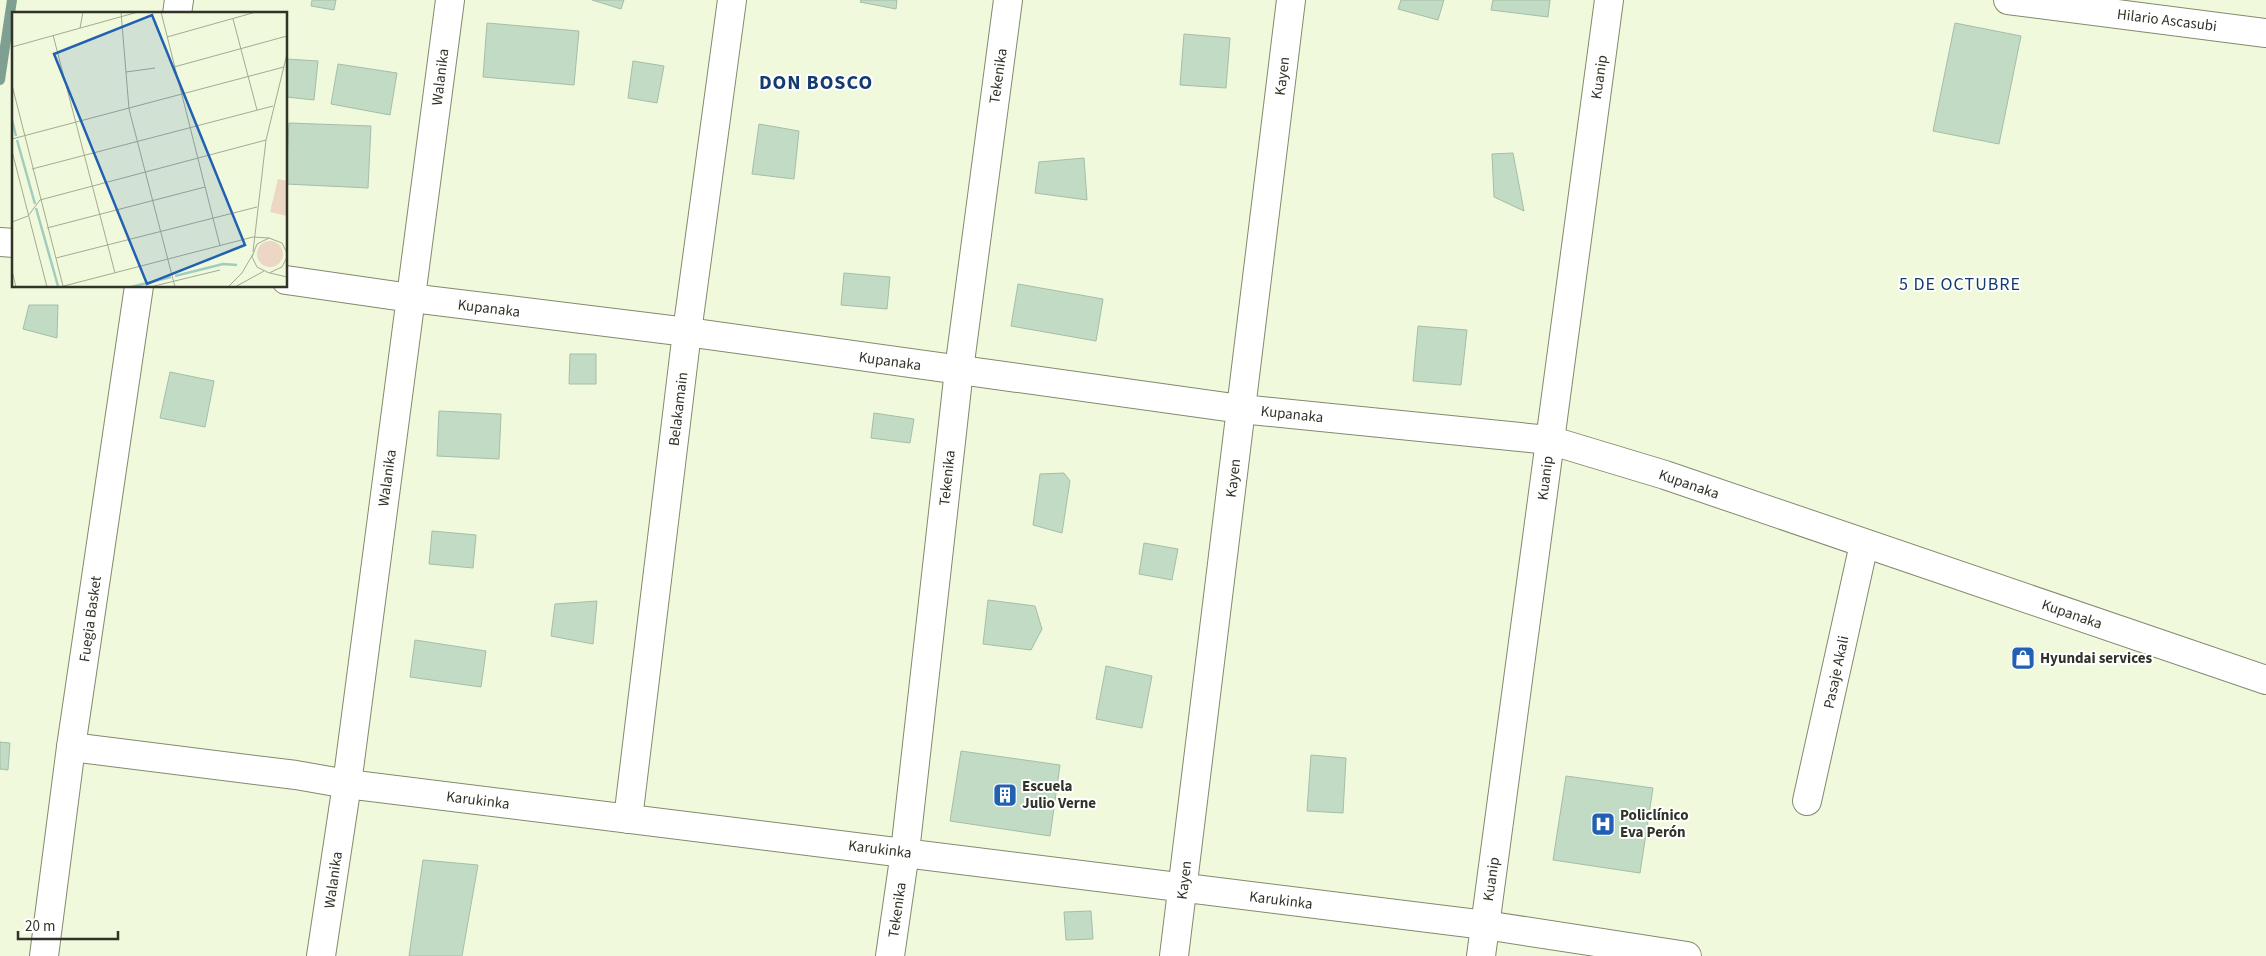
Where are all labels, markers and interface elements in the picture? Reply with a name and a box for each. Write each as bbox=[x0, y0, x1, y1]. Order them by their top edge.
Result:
street label: Hilario Ascasubi bbox=[2116, 4, 2218, 37]
inset map bbox=[12, 12, 288, 288]
street label: Walanika bbox=[427, 47, 454, 107]
street label: Tekenika bbox=[984, 47, 1013, 105]
street label: Kuanip bbox=[1586, 54, 1613, 101]
street label: Kayen bbox=[1270, 56, 1295, 97]
district label: DON BOSCO bbox=[759, 69, 873, 97]
district label: 5 DE OCTUBRE bbox=[1899, 272, 2021, 297]
street label: Kupanaka bbox=[456, 294, 521, 323]
street label: Kupanaka bbox=[857, 347, 923, 376]
street label: Belakamain bbox=[664, 371, 693, 447]
street label: Kupanaka bbox=[1260, 401, 1324, 428]
street label: Walanika bbox=[373, 448, 402, 508]
street label: Tekenika bbox=[934, 449, 961, 507]
street label: Kuanip bbox=[1532, 455, 1559, 501]
street label: Kayen bbox=[1221, 458, 1246, 499]
street label: Kupanaka bbox=[1656, 464, 1722, 505]
street label: Fuegia Basket bbox=[74, 575, 107, 663]
street label: Kupanaka bbox=[2039, 594, 2105, 635]
street label: Pasaje Akali bbox=[1819, 634, 1854, 710]
shop icon: Hyundai services bbox=[2010, 645, 2036, 671]
place label: Hyundai services bbox=[2040, 648, 2153, 669]
place label: Escuela Julio Verne bbox=[1022, 776, 1096, 814]
building icon: Escuela Julio Verne bbox=[992, 782, 1018, 808]
street label: Karukinka bbox=[445, 786, 511, 815]
place label: Policlínico Eva Perón bbox=[1620, 805, 1688, 843]
hospital icon: Policlínico Eva Perón bbox=[1590, 811, 1616, 837]
street label: Karukinka bbox=[847, 835, 913, 864]
street label: Walanika bbox=[319, 850, 348, 910]
street label: Kuanip bbox=[1478, 856, 1505, 903]
street label: Kayen bbox=[1172, 860, 1197, 901]
street label: Tekenika bbox=[883, 881, 912, 939]
street label: Karukinka bbox=[1248, 886, 1314, 915]
scale bar bbox=[18, 908, 118, 940]
text: 20 m bbox=[25, 916, 55, 937]

